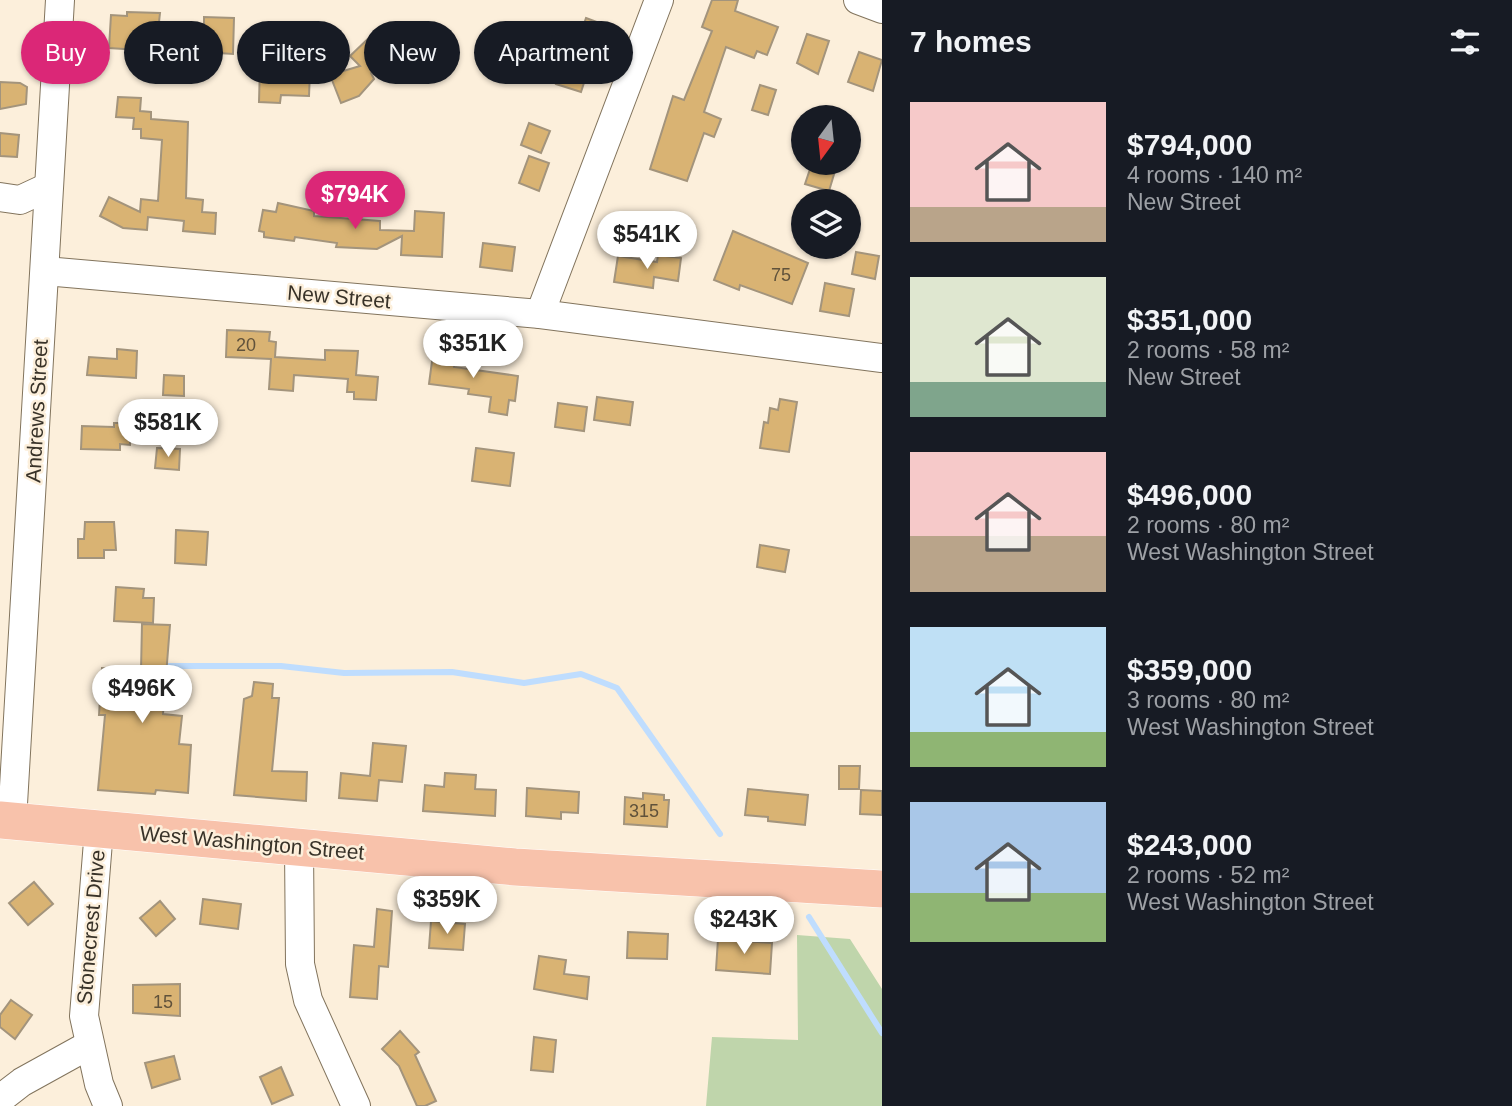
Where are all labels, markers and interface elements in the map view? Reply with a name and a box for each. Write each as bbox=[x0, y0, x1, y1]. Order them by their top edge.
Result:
chip: Buy bbox=[21, 21, 110, 84]
chip: Rent bbox=[124, 21, 223, 84]
chip: Filters bbox=[237, 21, 350, 84]
chip: New bbox=[364, 21, 460, 84]
chip: Apartment bbox=[474, 21, 633, 84]
icon: filters bbox=[1446, 23, 1484, 61]
text: 7 homes bbox=[910, 25, 1032, 58]
north arrow bbox=[791, 105, 861, 175]
map controls bbox=[791, 105, 861, 259]
text: $794,000 bbox=[1127, 128, 1252, 161]
icon: home bbox=[966, 130, 1050, 214]
text: 4 rooms · 140 m² bbox=[1127, 162, 1302, 188]
pin: $794K bbox=[306, 172, 404, 231]
text: $794K bbox=[321, 181, 389, 207]
button: layers bbox=[791, 189, 861, 259]
text: New Street bbox=[1127, 189, 1241, 215]
pin: $541K bbox=[598, 212, 696, 271]
text: $541K bbox=[613, 221, 681, 247]
house number: 75 bbox=[771, 265, 791, 285]
street label: New Street bbox=[286, 281, 392, 312]
text: $351,000 bbox=[1127, 303, 1252, 336]
icon: home bbox=[966, 305, 1050, 389]
pin: $351K bbox=[424, 320, 522, 380]
text: $351K bbox=[439, 330, 507, 356]
house number: 20 bbox=[236, 335, 256, 355]
text: 2 rooms · 58 m² bbox=[1127, 337, 1289, 363]
street label: Andrews Street bbox=[21, 339, 52, 483]
text: New Street bbox=[1127, 364, 1241, 390]
pin: $581K bbox=[119, 400, 217, 459]
text: $581K bbox=[134, 409, 202, 435]
text: $496,000 bbox=[1127, 478, 1252, 511]
icon: home bbox=[966, 480, 1050, 564]
text: 2 rooms · 80 m² bbox=[1127, 512, 1289, 538]
text: West Washington Street bbox=[1127, 539, 1374, 565]
text: $359,000 bbox=[1127, 653, 1252, 686]
icon: home bbox=[966, 655, 1050, 739]
pin: $496K bbox=[93, 666, 191, 725]
text: $496K bbox=[108, 675, 176, 701]
text: 3 rooms · 80 m² bbox=[1127, 687, 1289, 713]
text: West Washington Street bbox=[1127, 714, 1374, 740]
house number: 315 bbox=[629, 801, 659, 821]
street label: West Washington Street bbox=[139, 821, 365, 864]
text: $243,000 bbox=[1127, 828, 1252, 861]
icon: home bbox=[966, 830, 1050, 914]
street label: Stonecrest Drive bbox=[72, 849, 109, 1005]
text: 2 rooms · 52 m² bbox=[1127, 862, 1289, 888]
pin: $359K bbox=[398, 876, 496, 936]
text: $359K bbox=[413, 886, 481, 912]
text: West Washington Street bbox=[1127, 889, 1374, 915]
pin: $243K bbox=[695, 897, 793, 956]
text: $243K bbox=[710, 906, 778, 932]
house number: 15 bbox=[153, 992, 173, 1012]

